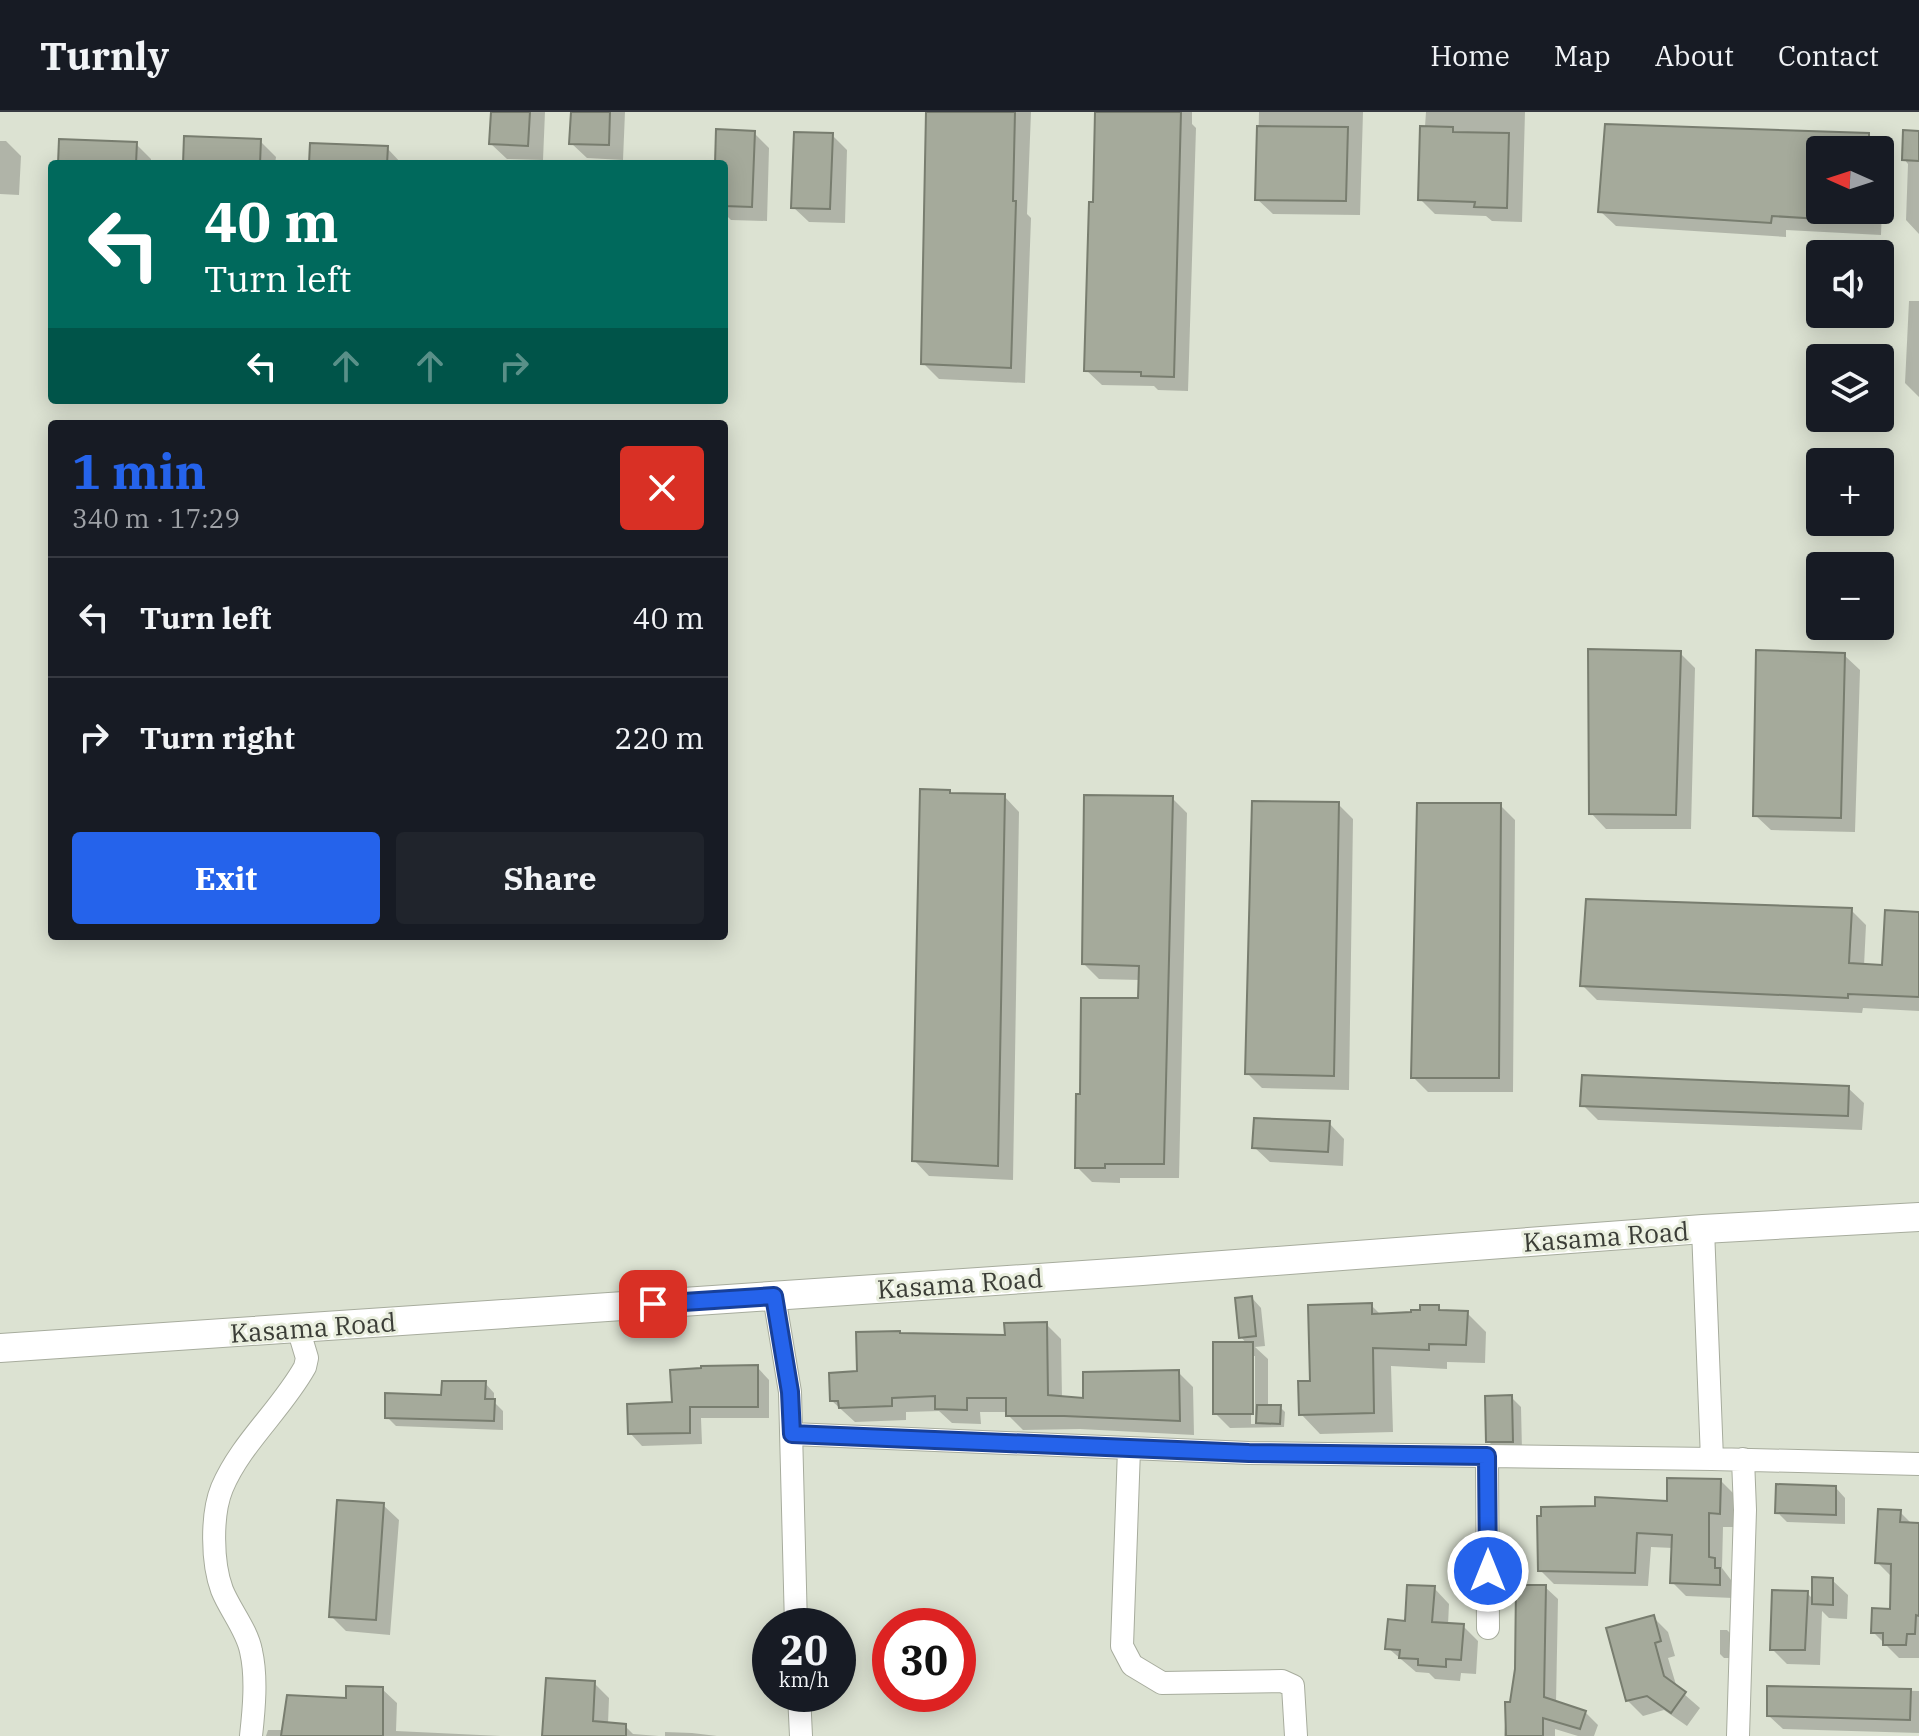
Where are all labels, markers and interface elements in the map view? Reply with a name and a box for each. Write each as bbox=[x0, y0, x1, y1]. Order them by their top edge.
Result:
text: Turnly bbox=[40, 31, 169, 80]
text: Home bbox=[1430, 37, 1510, 74]
text: Map bbox=[1554, 37, 1611, 74]
text: About bbox=[1655, 37, 1734, 74]
text: Contact bbox=[1778, 37, 1879, 74]
north arrow bbox=[1806, 136, 1894, 224]
map controls bbox=[1806, 136, 1894, 640]
text: 40 m bbox=[204, 185, 339, 257]
icon: left bbox=[72, 192, 176, 296]
button: sound bbox=[1806, 240, 1894, 328]
text: Turn left bbox=[204, 255, 351, 302]
icon: left bbox=[240, 344, 284, 388]
icon: ahead bbox=[324, 344, 368, 388]
icon: ahead bbox=[408, 344, 452, 388]
icon: right bbox=[492, 344, 536, 388]
button: layers bbox=[1806, 344, 1894, 432]
text: 1 min bbox=[72, 440, 206, 502]
button: close bbox=[620, 446, 704, 530]
button: + bbox=[1806, 448, 1894, 536]
text: 340 m · 17:29 bbox=[72, 501, 240, 535]
button: − bbox=[1806, 552, 1894, 640]
icon: left bbox=[72, 595, 116, 639]
text: Turn left bbox=[140, 598, 272, 637]
text: 40 m bbox=[632, 598, 704, 637]
icon: right bbox=[72, 715, 116, 759]
text: Turn right bbox=[140, 718, 295, 757]
text: 220 m bbox=[614, 718, 704, 757]
button: Exit bbox=[72, 832, 380, 924]
button: Share bbox=[396, 832, 704, 924]
street label: Kasama Road bbox=[1522, 1213, 1690, 1259]
street label: Kasama Road bbox=[876, 1260, 1044, 1306]
pin bbox=[619, 1270, 687, 1338]
icon: arrive bbox=[631, 1282, 675, 1326]
street label: Kasama Road bbox=[229, 1304, 397, 1350]
position arrow bbox=[1446, 1529, 1530, 1613]
speed limit sign: 30 bbox=[872, 1608, 976, 1712]
text: 20 bbox=[780, 1624, 828, 1676]
text: km/h bbox=[779, 1666, 829, 1693]

